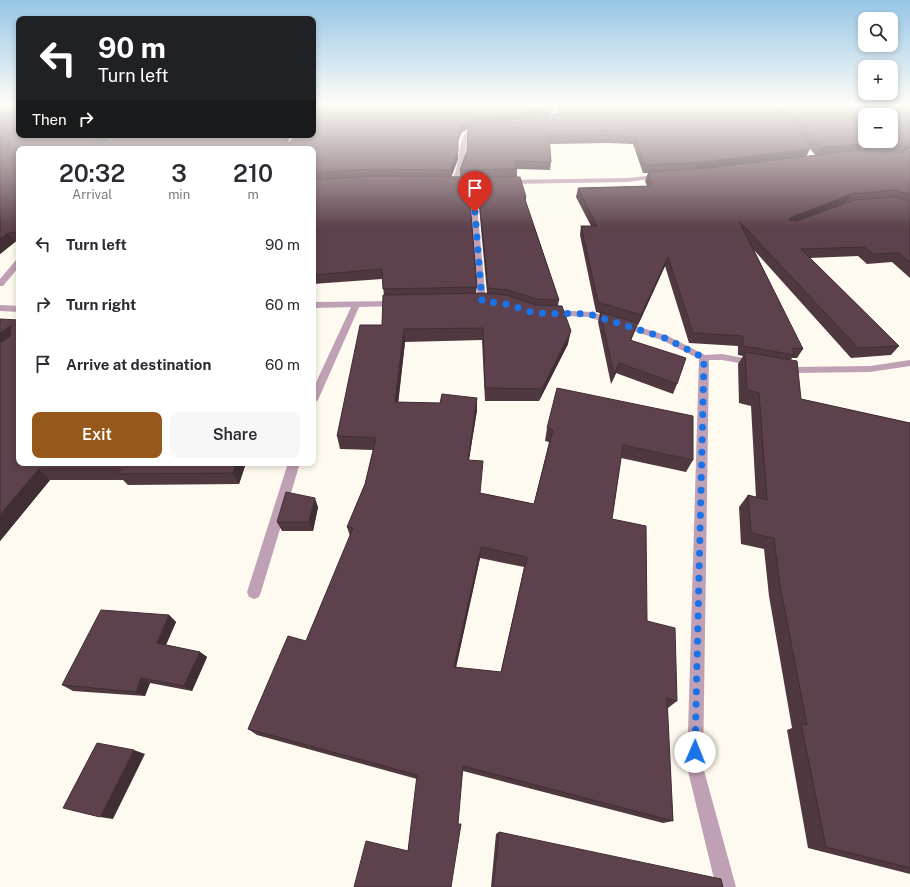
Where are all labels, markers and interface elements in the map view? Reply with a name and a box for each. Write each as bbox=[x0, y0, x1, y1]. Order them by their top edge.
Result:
map controls bbox=[858, 12, 898, 148]
button: search bbox=[858, 12, 898, 52]
text: 90 m bbox=[98, 31, 166, 64]
icon: left bbox=[32, 32, 84, 84]
button: + bbox=[858, 60, 898, 100]
text: Turn left bbox=[98, 65, 168, 86]
icon: right bbox=[75, 108, 97, 130]
button: − bbox=[858, 108, 898, 148]
text: Then bbox=[32, 111, 67, 128]
text: 20:32 bbox=[59, 159, 125, 187]
text: 3 bbox=[171, 159, 187, 187]
text: 210 bbox=[233, 159, 273, 187]
pin bbox=[458, 171, 492, 212]
icon: arrive bbox=[464, 177, 486, 199]
text: Arrival bbox=[72, 187, 112, 202]
text: min bbox=[168, 187, 190, 202]
text: m bbox=[247, 187, 259, 202]
icon: left bbox=[32, 233, 54, 255]
text: Turn left bbox=[66, 236, 127, 253]
text: 90 m bbox=[265, 236, 300, 253]
icon: right bbox=[32, 293, 54, 315]
text: Turn right bbox=[66, 296, 136, 313]
text: 60 m bbox=[265, 296, 300, 313]
icon: arrive bbox=[32, 353, 54, 375]
text: Arrive at destination bbox=[66, 356, 211, 373]
text: 60 m bbox=[265, 356, 300, 373]
button: Exit bbox=[32, 412, 162, 458]
button: Share bbox=[170, 412, 300, 458]
position arrow bbox=[674, 731, 716, 773]

